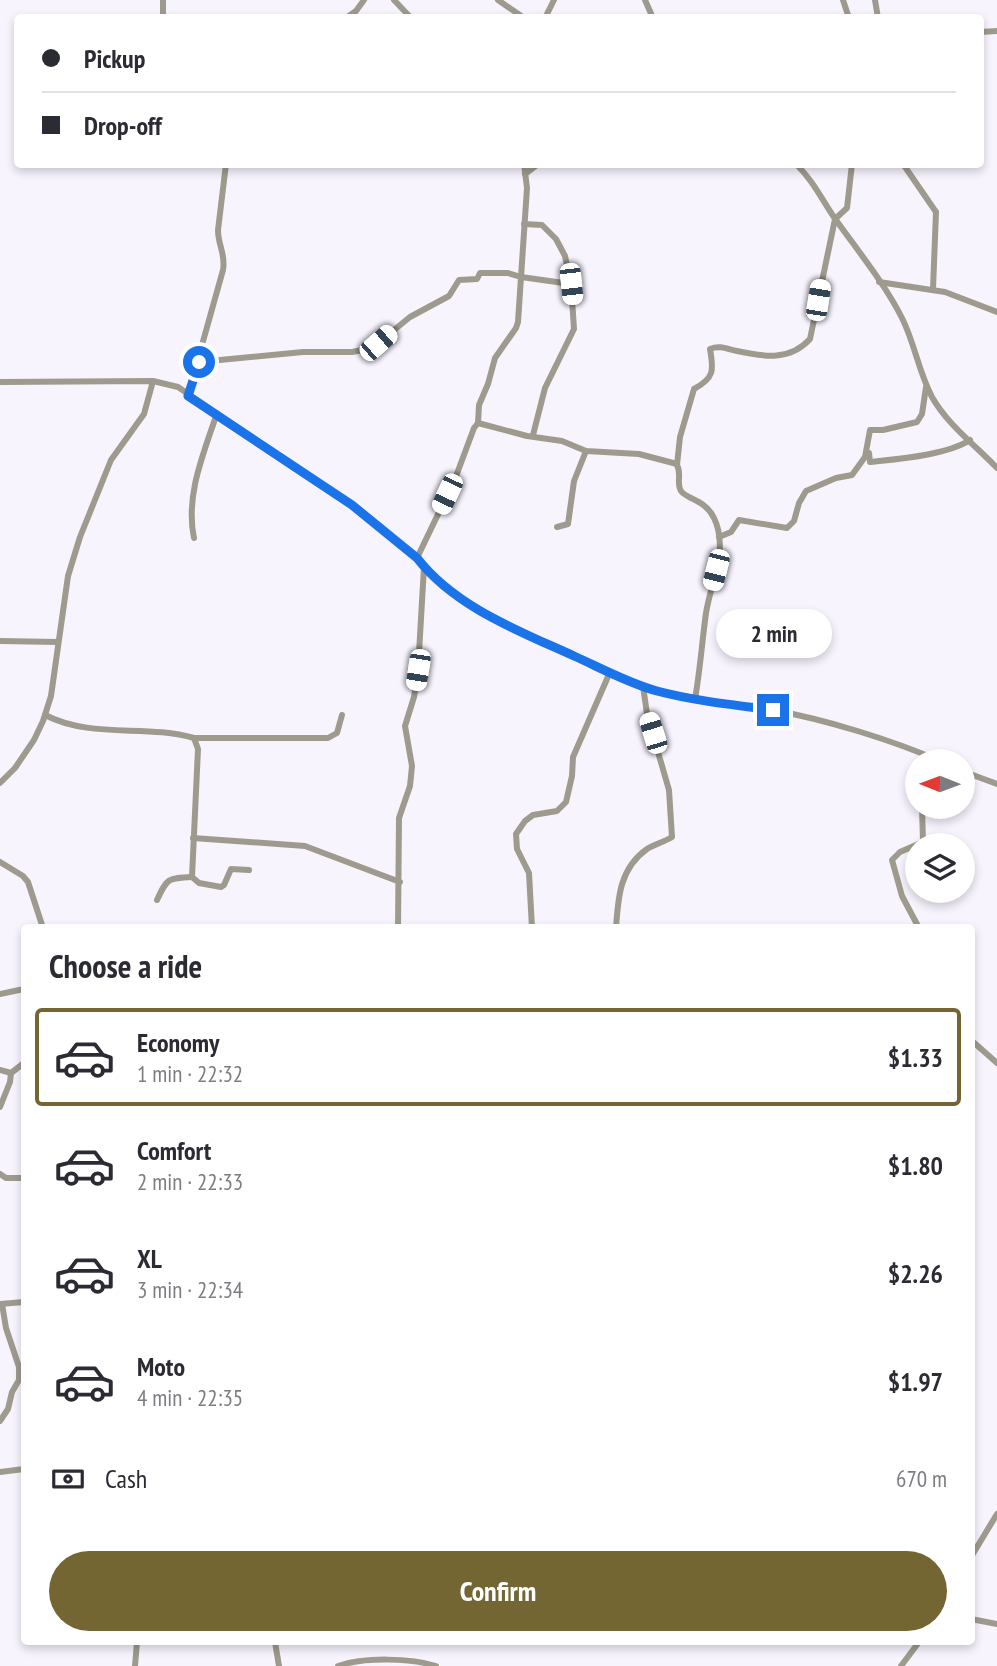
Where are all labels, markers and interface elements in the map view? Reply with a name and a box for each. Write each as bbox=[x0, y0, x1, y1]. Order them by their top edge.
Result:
text: Pickup bbox=[84, 42, 145, 75]
text: Drop-off bbox=[84, 109, 162, 142]
car bbox=[559, 262, 584, 306]
car bbox=[805, 278, 832, 322]
car bbox=[356, 321, 401, 365]
route start bbox=[183, 346, 215, 378]
car bbox=[429, 471, 466, 517]
car bbox=[701, 547, 732, 593]
callout: 2 min bbox=[715, 608, 831, 658]
text: 2 min bbox=[751, 619, 797, 648]
car bbox=[405, 648, 432, 692]
route end bbox=[757, 694, 789, 726]
car bbox=[637, 710, 670, 756]
north arrow bbox=[905, 749, 975, 819]
map controls bbox=[905, 749, 975, 903]
button: layers bbox=[905, 833, 975, 903]
text: Choose a ride bbox=[49, 945, 202, 987]
icon: car bbox=[53, 1026, 116, 1089]
text: Economy bbox=[137, 1026, 219, 1059]
text: $1.33 bbox=[888, 1041, 943, 1074]
text: 1 min · 22:32 bbox=[137, 1059, 243, 1088]
icon: car bbox=[53, 1134, 116, 1197]
text: Comfort bbox=[137, 1134, 211, 1167]
text: $1.80 bbox=[888, 1149, 943, 1182]
text: 2 min · 22:33 bbox=[137, 1167, 243, 1196]
icon: car bbox=[53, 1242, 116, 1305]
text: XL bbox=[137, 1242, 162, 1275]
text: $2.26 bbox=[888, 1257, 943, 1290]
text: 3 min · 22:34 bbox=[137, 1275, 243, 1304]
icon: car bbox=[53, 1350, 116, 1413]
text: Moto bbox=[137, 1350, 185, 1383]
text: $1.97 bbox=[888, 1365, 943, 1398]
text: 4 min · 22:35 bbox=[137, 1383, 243, 1412]
icon: cash bbox=[49, 1460, 87, 1498]
text: Cash bbox=[105, 1462, 147, 1495]
text: 670 m bbox=[896, 1464, 947, 1493]
button: Confirm bbox=[49, 1551, 947, 1631]

